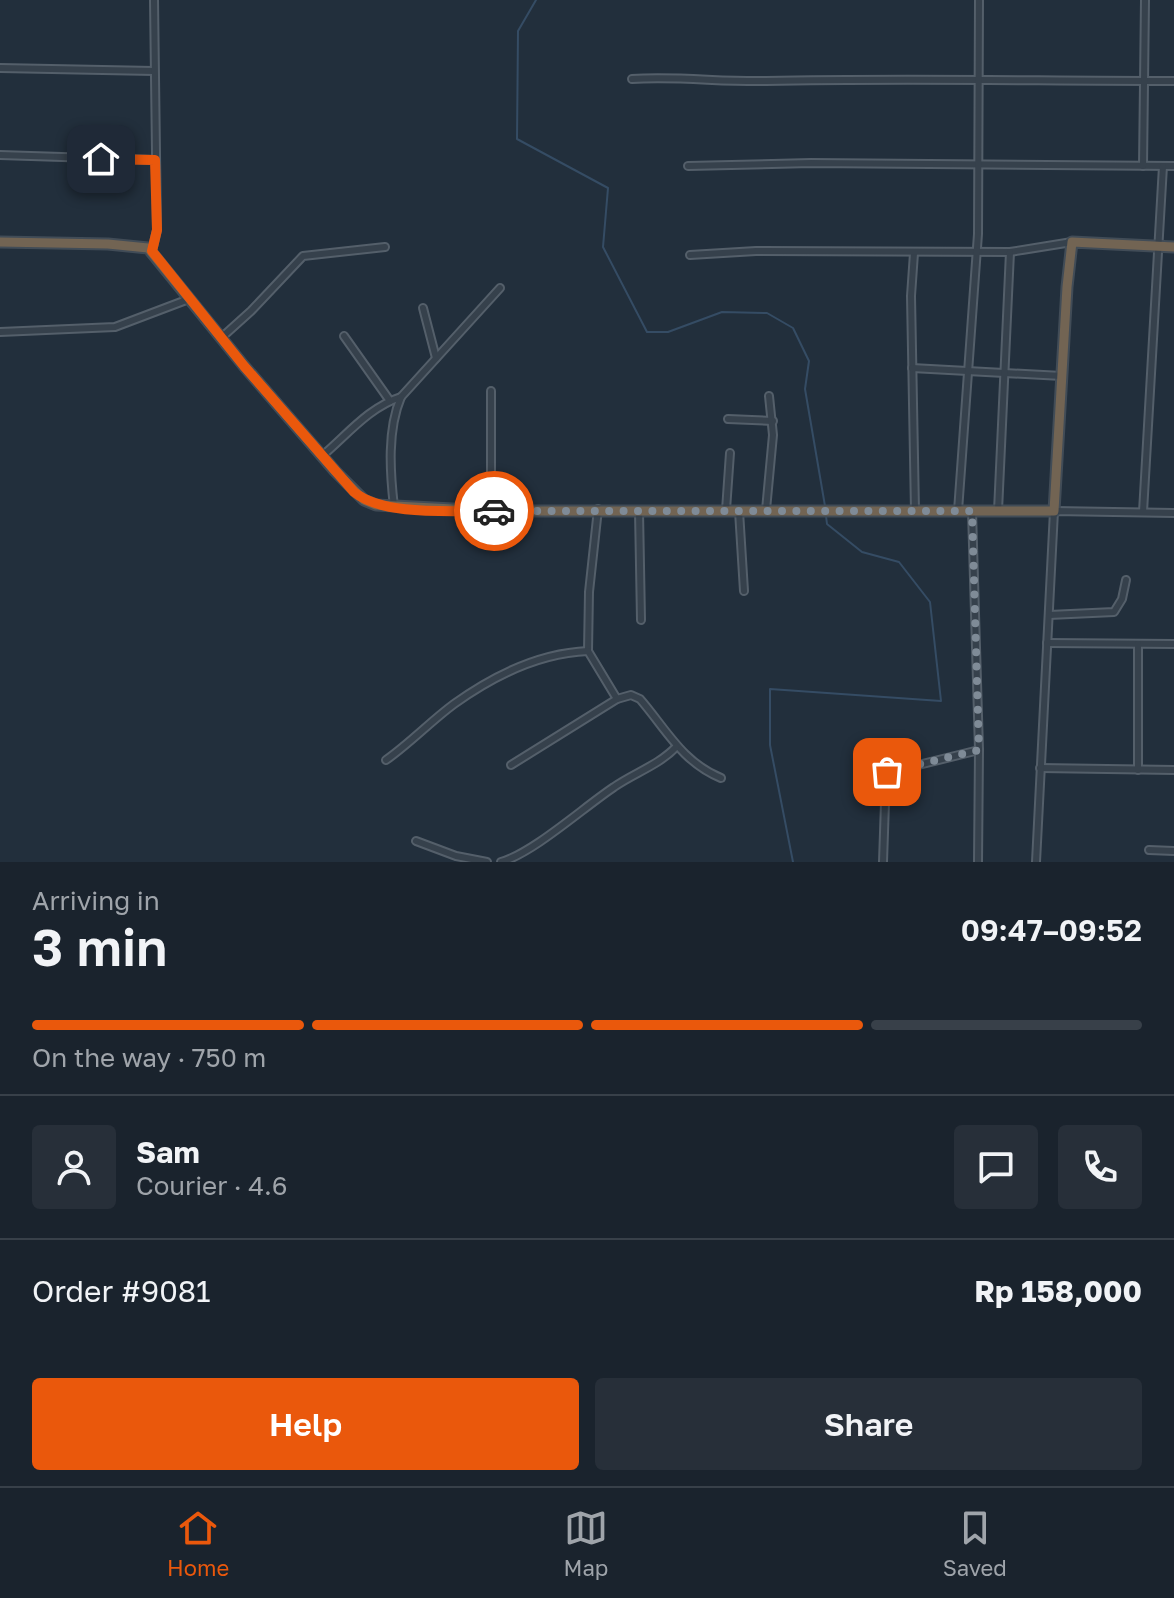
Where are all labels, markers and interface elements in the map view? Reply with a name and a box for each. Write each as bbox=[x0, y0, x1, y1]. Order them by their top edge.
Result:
pin bbox=[67, 125, 135, 193]
icon: home bbox=[79, 137, 123, 181]
courier bbox=[454, 471, 534, 551]
icon: car bbox=[472, 489, 516, 533]
pin bbox=[853, 738, 921, 806]
icon: bag bbox=[865, 750, 909, 794]
text: Arriving in bbox=[32, 885, 160, 916]
text: 09:47–09:52 bbox=[961, 912, 1142, 948]
text: 3 min bbox=[32, 915, 167, 977]
text: On the way · 750 m bbox=[32, 1042, 266, 1073]
button: person bbox=[32, 1125, 116, 1209]
button: chat bbox=[954, 1125, 1038, 1209]
button: phone bbox=[1058, 1125, 1142, 1209]
text: Sam bbox=[136, 1134, 200, 1170]
text: Courier · 4.6 bbox=[136, 1170, 288, 1201]
text: Order #9081 bbox=[32, 1273, 211, 1309]
text: Rp 158,000 bbox=[974, 1273, 1142, 1309]
button: Help bbox=[32, 1378, 579, 1470]
button: Share bbox=[595, 1378, 1142, 1470]
tab: Home bbox=[167, 1506, 229, 1581]
tab: Map bbox=[564, 1506, 608, 1581]
tab: Saved bbox=[943, 1506, 1007, 1581]

